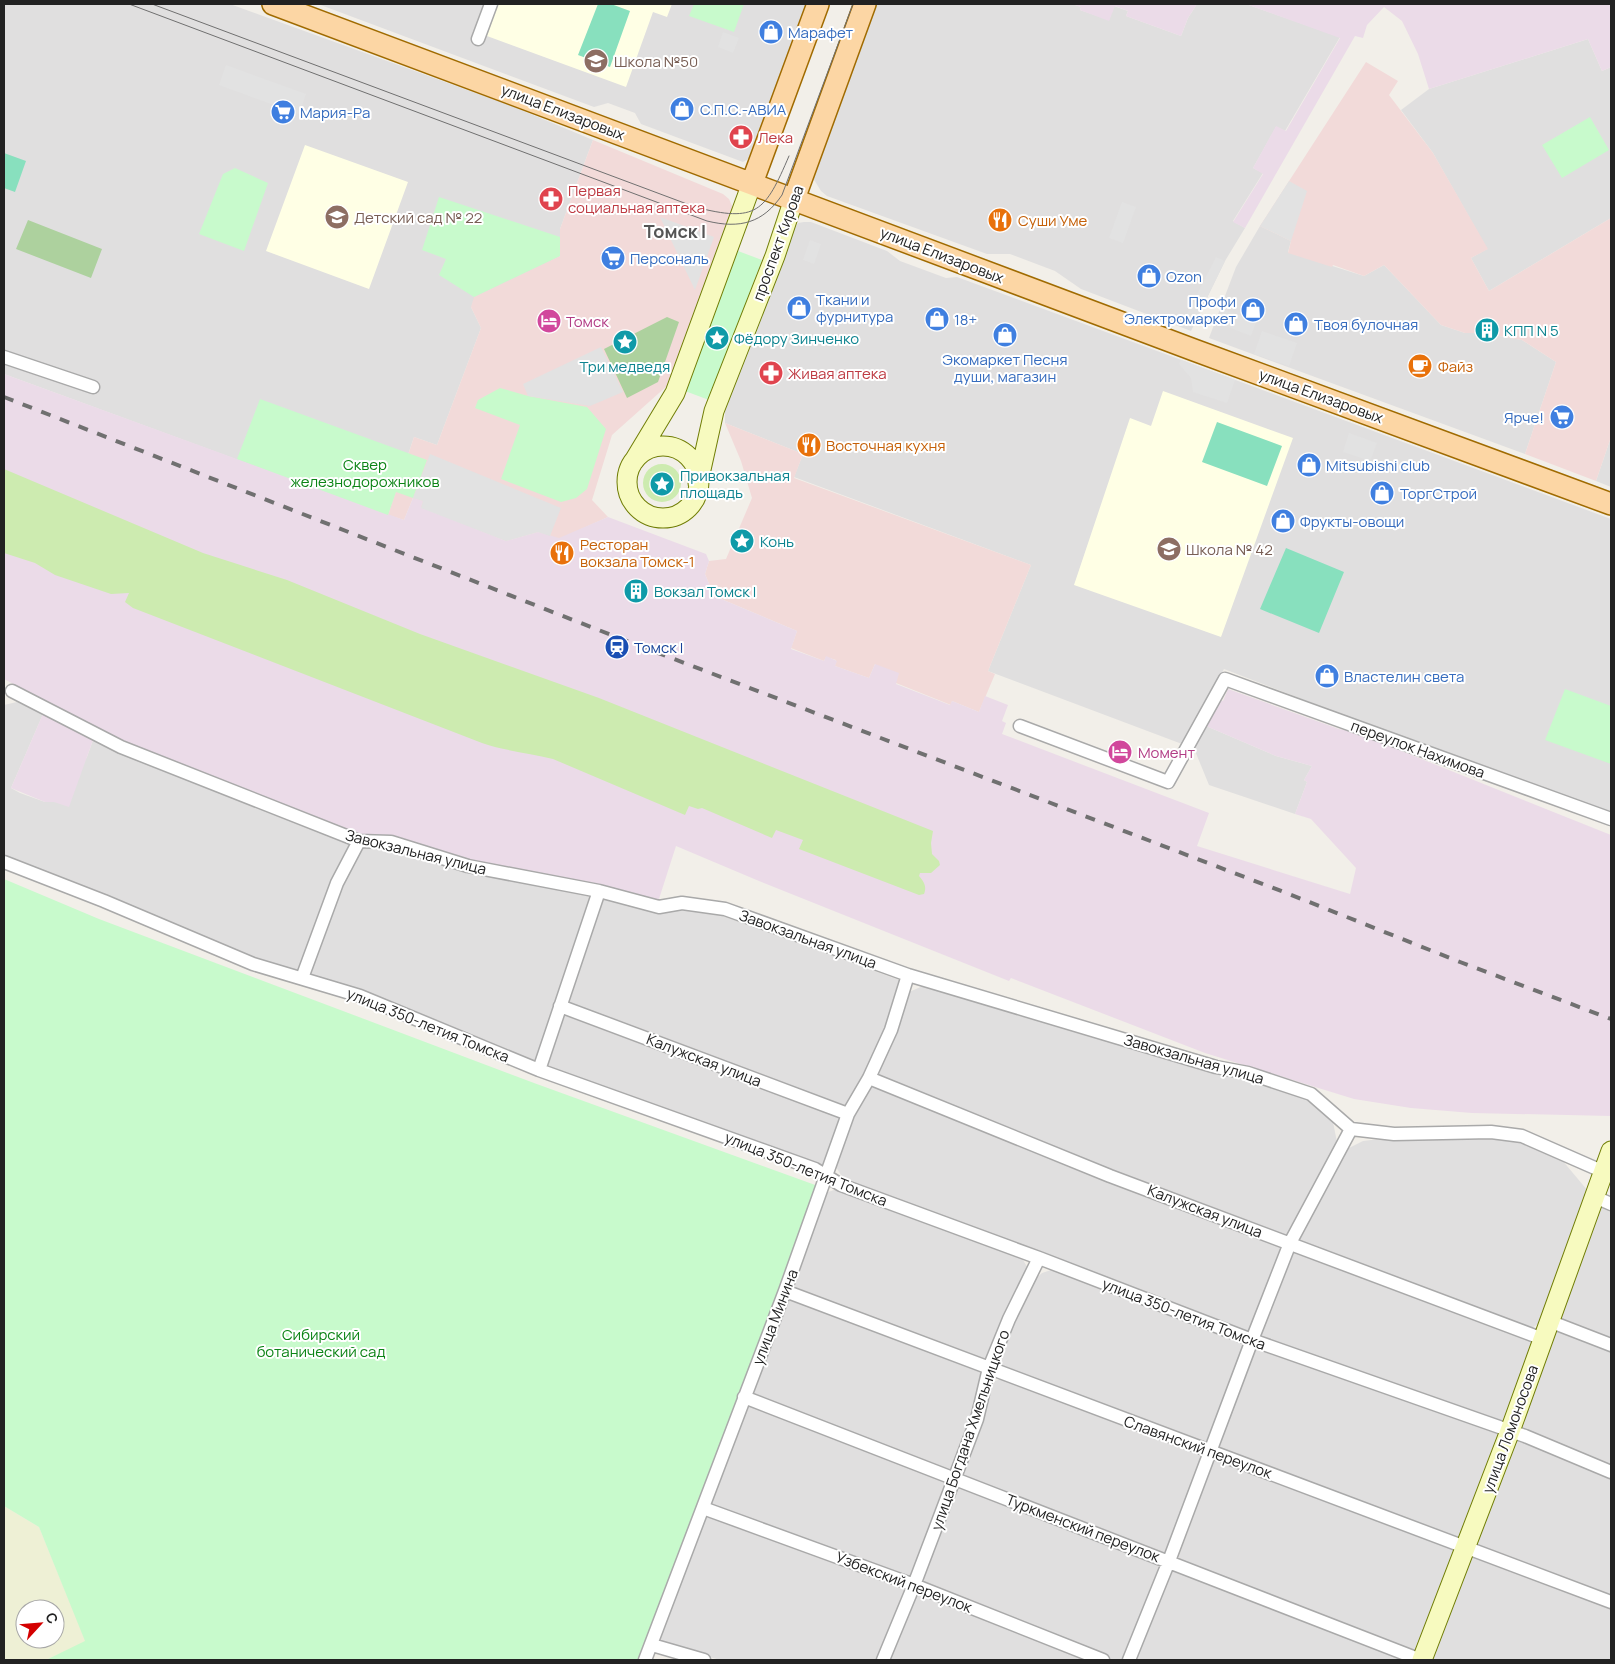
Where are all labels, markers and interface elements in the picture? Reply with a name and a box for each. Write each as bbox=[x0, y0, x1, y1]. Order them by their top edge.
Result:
shop icon: Марафет bbox=[758, 19, 784, 45]
place label: Марафет bbox=[788, 22, 854, 43]
school or university icon: Школа №50 bbox=[583, 48, 609, 74]
place label: Школа №50 bbox=[614, 51, 698, 72]
street label: улица Елизаровых bbox=[498, 79, 628, 145]
shop icon: С.П.С.-АВИА bbox=[669, 96, 695, 122]
supermarket icon: Мария-Ра bbox=[270, 99, 296, 125]
place label: С.П.С.-АВИА bbox=[700, 99, 787, 120]
place label: Мария-Ра bbox=[300, 102, 370, 123]
pharmacy icon: Лека bbox=[728, 124, 754, 150]
place label: Лека bbox=[758, 127, 793, 148]
place label: Первая социальная аптека bbox=[568, 180, 705, 218]
street label: проспект Кирова bbox=[747, 182, 809, 304]
pharmacy icon: Первая социальная аптека bbox=[538, 186, 564, 212]
school or university icon: Детский сад № 22 bbox=[324, 204, 350, 230]
place label: Детский сад № 22 bbox=[354, 207, 482, 228]
restaurant icon: Суши Уме bbox=[987, 207, 1013, 233]
place label: Суши Уме bbox=[1018, 210, 1088, 231]
district label: Томск I bbox=[644, 219, 706, 243]
street label: улица Елизаровых bbox=[877, 222, 1007, 288]
supermarket icon: Персональ bbox=[600, 245, 626, 271]
place label: Персональ bbox=[630, 248, 709, 269]
shop icon: Ozon bbox=[1136, 263, 1162, 289]
place label: Ozon bbox=[1166, 266, 1202, 287]
place label: Ткани и фурнитура bbox=[816, 289, 893, 327]
place label: Профи Электромаркет bbox=[1124, 291, 1236, 329]
shop icon: Ткани и фурнитура bbox=[786, 295, 812, 321]
shop icon: Профи Электромаркет bbox=[1240, 297, 1266, 323]
shop icon: 18+ bbox=[924, 306, 950, 332]
hotel icon: Томск bbox=[536, 308, 562, 334]
place label: 18+ bbox=[954, 309, 977, 330]
place label: Томск bbox=[566, 311, 609, 332]
shop icon: Твоя булочная bbox=[1283, 311, 1309, 337]
place label: Твоя булочная bbox=[1314, 314, 1418, 335]
building icon: КПП N 5 bbox=[1474, 317, 1500, 343]
place label: КПП N 5 bbox=[1504, 320, 1559, 341]
shop icon: Экомаркет Песня души, магазин bbox=[992, 322, 1018, 348]
place icon: Фёдору Зинченко bbox=[704, 325, 730, 351]
place label: Фёдору Зинченко bbox=[734, 328, 859, 349]
place icon: Три медведя bbox=[612, 329, 638, 355]
place label: Экомаркет Песня души, магазин bbox=[942, 349, 1068, 387]
cafe icon: Файз bbox=[1407, 353, 1433, 379]
place label: Три медведя bbox=[580, 356, 670, 377]
place label: Файз bbox=[1438, 356, 1473, 377]
pharmacy icon: Живая аптека bbox=[758, 360, 784, 386]
place label: Живая аптека bbox=[788, 363, 887, 384]
street label: улица Елизаровых bbox=[1256, 364, 1386, 428]
supermarket icon: Ярче! bbox=[1549, 404, 1575, 430]
place label: Ярче! bbox=[1504, 407, 1544, 428]
restaurant icon: Восточная кухня bbox=[796, 432, 822, 458]
place label: Восточная кухня bbox=[826, 435, 946, 456]
shop icon: Mitsubishi club bbox=[1296, 452, 1322, 478]
park label: Сквер железнодорожников bbox=[291, 454, 439, 492]
place label: Mitsubishi club bbox=[1326, 455, 1430, 476]
place label: Привокзальная площадь bbox=[680, 465, 790, 503]
place icon: Привокзальная площадь bbox=[649, 471, 675, 497]
shop icon: ТоргСтрой bbox=[1369, 480, 1395, 506]
place label: ТоргСтрой bbox=[1400, 483, 1477, 504]
shop icon: Фрукты-овощи bbox=[1270, 508, 1296, 534]
place label: Фрукты-овощи bbox=[1300, 511, 1404, 532]
place icon: Конь bbox=[729, 528, 755, 554]
place label: Конь bbox=[760, 531, 794, 552]
place label: Ресторан вокзала Томск-1 bbox=[580, 534, 695, 572]
school or university icon: Школа № 42 bbox=[1156, 536, 1182, 562]
place label: Школа № 42 bbox=[1186, 539, 1273, 560]
restaurant icon: Ресторан вокзала Томск-1 bbox=[549, 540, 575, 566]
building icon: Вокзал Томск I bbox=[623, 578, 649, 604]
place label: Вокзал Томск I bbox=[654, 581, 756, 602]
station icon: Томск I bbox=[604, 634, 630, 660]
place label: Томск I bbox=[634, 637, 683, 658]
shop icon: Властелин света bbox=[1314, 663, 1340, 689]
place label: Властелин света bbox=[1344, 666, 1464, 687]
street label: переулок Нахимова bbox=[1348, 715, 1488, 783]
hotel icon: Момент bbox=[1107, 739, 1133, 765]
place label: Момент bbox=[1138, 742, 1195, 763]
street label: Завокзальная улица bbox=[343, 824, 489, 880]
street label: Завокзальная улица bbox=[736, 904, 880, 974]
street label: улица 350-летия Томска bbox=[344, 983, 512, 1067]
street label: Калужская улица bbox=[643, 1028, 765, 1092]
street label: Завокзальная улица bbox=[1121, 1029, 1267, 1089]
street label: улица 350-летия Томска bbox=[722, 1127, 890, 1211]
street label: Калужская улица bbox=[1144, 1179, 1266, 1243]
street label: улица Минина bbox=[747, 1266, 803, 1368]
street label: улица 350-летия Томска bbox=[1099, 1273, 1269, 1355]
park label: Сибирский ботанический сад bbox=[257, 1324, 385, 1362]
street label: улица Богдана Хмельницкого bbox=[926, 1327, 1014, 1533]
street label: улица Ломоносова bbox=[1477, 1362, 1543, 1496]
street label: Славянский переулок bbox=[1121, 1410, 1275, 1484]
street label: Туркменский переулок bbox=[1003, 1489, 1164, 1567]
street label: Узбекский переулок bbox=[833, 1546, 976, 1618]
north arrow bbox=[15, 1599, 65, 1649]
text: С bbox=[41, 1609, 63, 1627]

